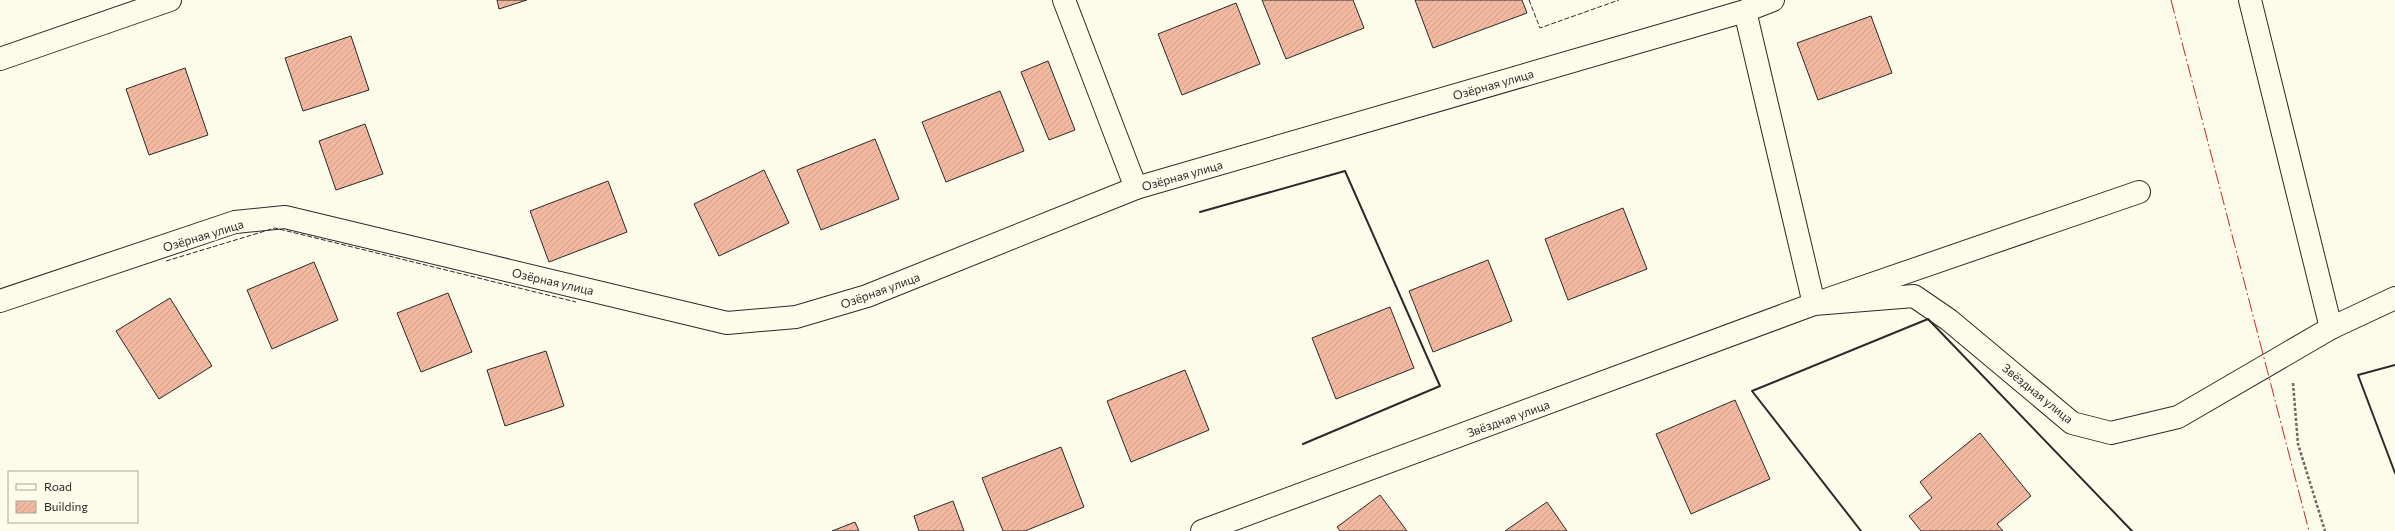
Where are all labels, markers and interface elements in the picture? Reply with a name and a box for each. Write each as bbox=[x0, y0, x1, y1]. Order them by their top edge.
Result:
street label: Озёрная улица bbox=[1451, 66, 1535, 102]
street label: Озёрная улица bbox=[1140, 157, 1224, 193]
street label: Озёрная улица bbox=[161, 216, 245, 254]
street label: Озёрная улица bbox=[511, 265, 595, 297]
street label: Озёрная улица bbox=[838, 269, 922, 311]
street label: Звёздная улица bbox=[2000, 360, 2076, 426]
street label: Звёздная улица bbox=[1465, 397, 1551, 439]
legend bbox=[8, 471, 138, 523]
text: Road bbox=[44, 479, 72, 493]
text: Building bbox=[44, 499, 88, 513]

